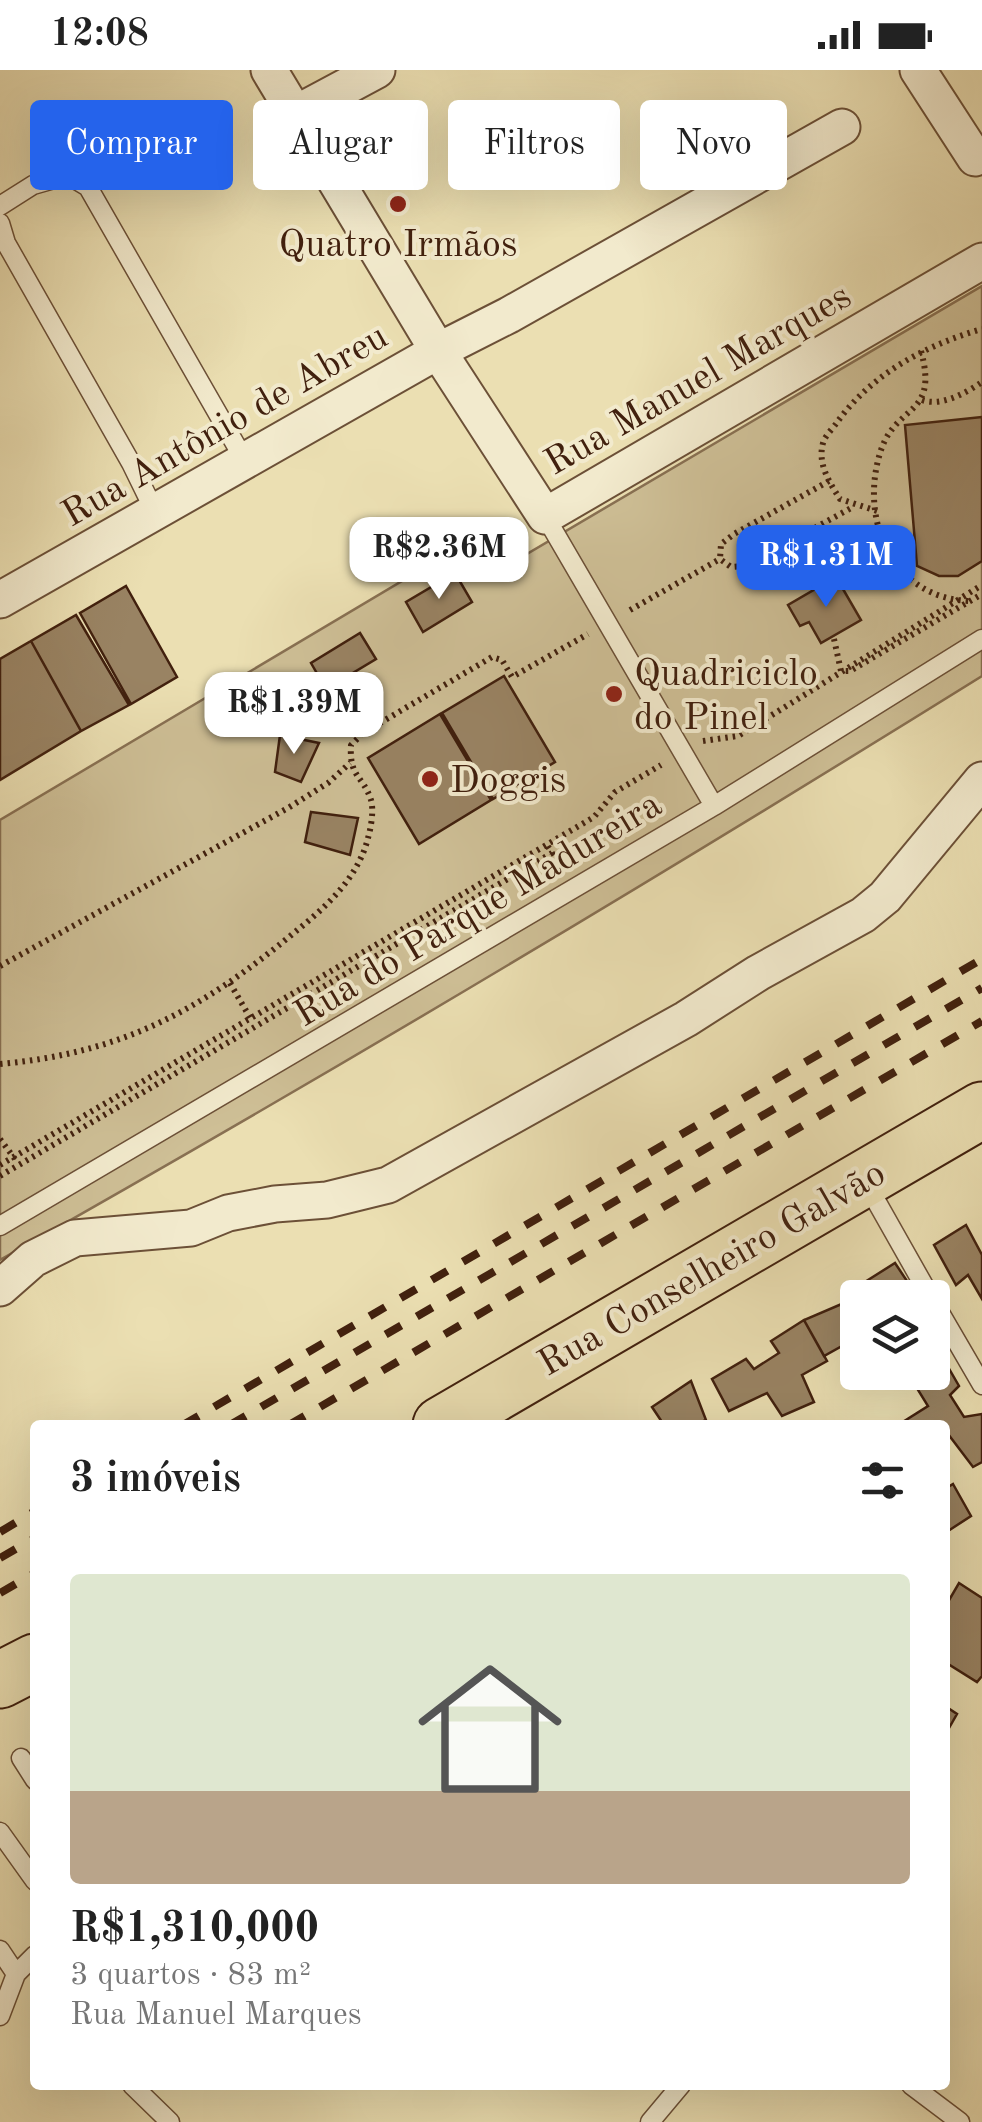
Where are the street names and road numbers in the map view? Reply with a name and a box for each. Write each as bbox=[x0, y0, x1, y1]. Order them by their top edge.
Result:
street label: Rua Manuel Marques bbox=[539, 278, 858, 484]
street label: Rua Antônio de Abreu bbox=[56, 318, 395, 535]
street label: Rua do Parque Madureira bbox=[288, 786, 669, 1035]
street label: Rua Conselheiro Galvão bbox=[533, 1155, 892, 1384]

